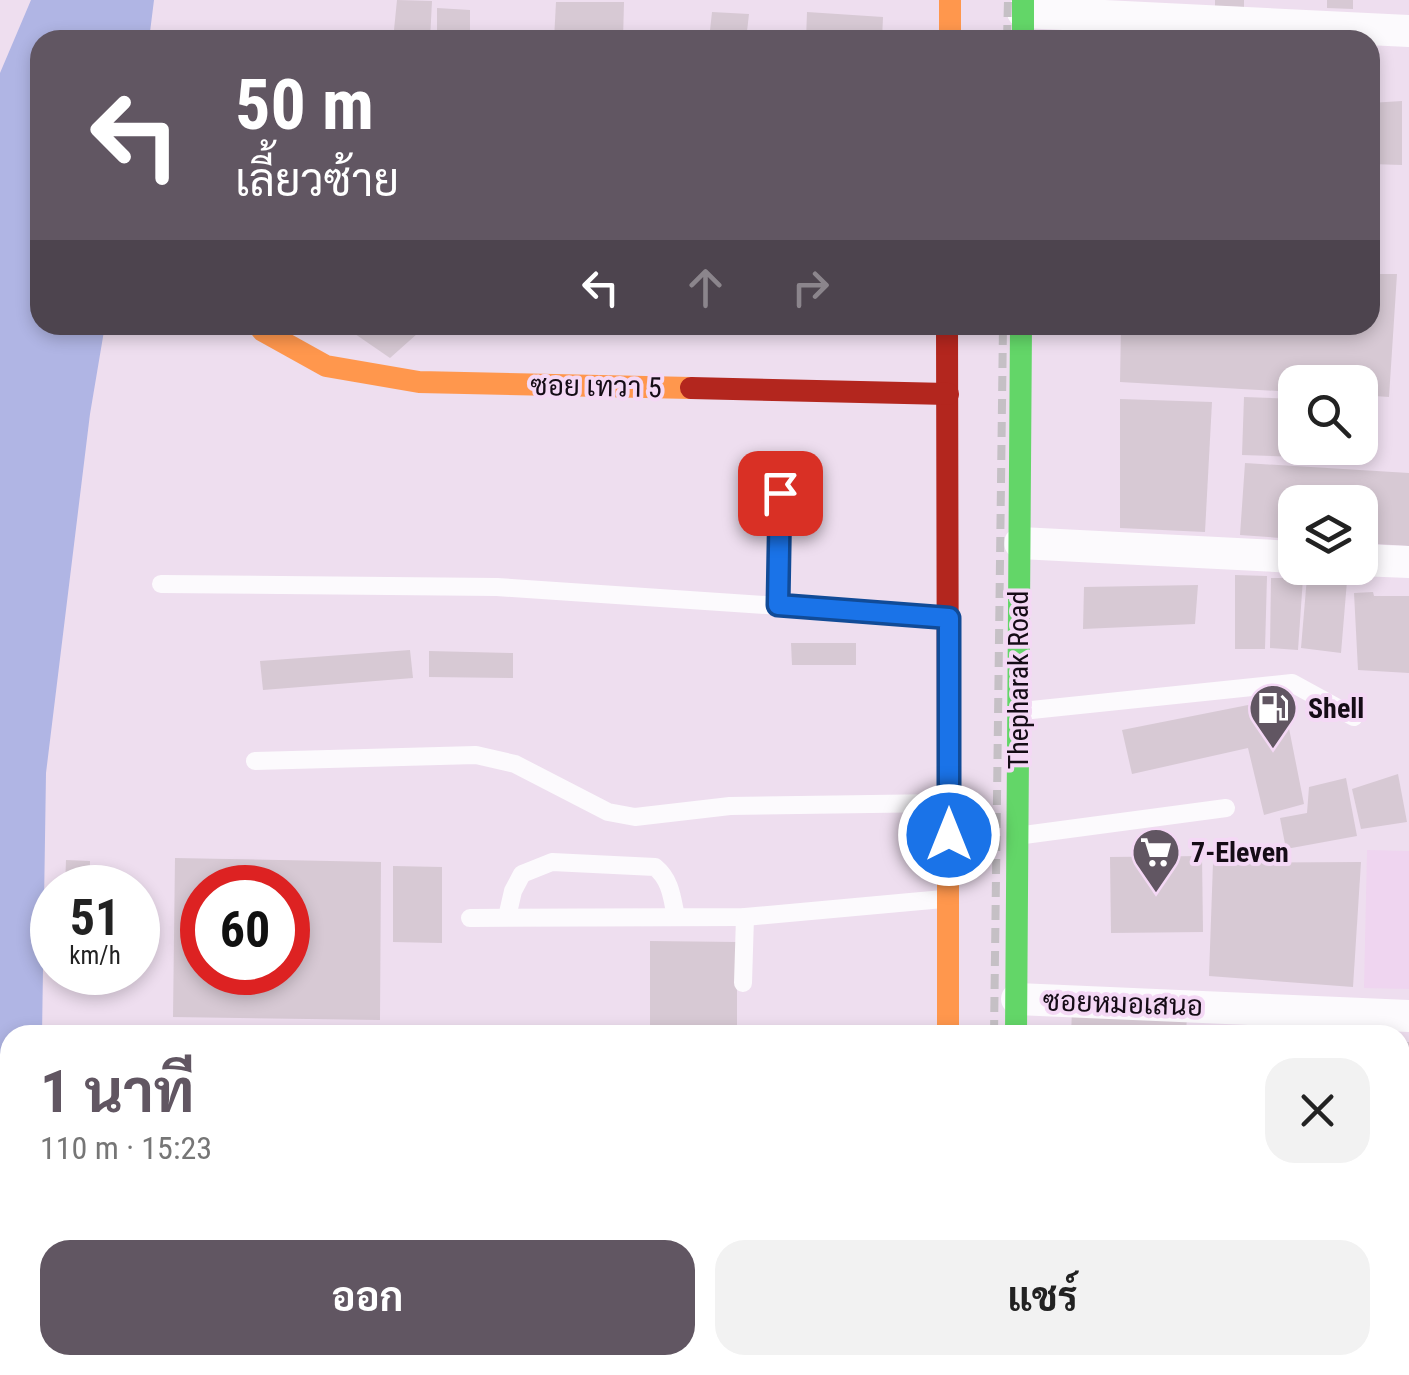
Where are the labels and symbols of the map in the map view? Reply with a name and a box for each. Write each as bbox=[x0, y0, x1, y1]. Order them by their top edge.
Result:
street label: ซอย เทวา 5 bbox=[530, 369, 662, 404]
pin bbox=[738, 451, 823, 536]
street label: Thepharak Road bbox=[1002, 591, 1035, 769]
fuel station icon: Shell bbox=[1247, 682, 1299, 750]
place label: Shell bbox=[1308, 692, 1364, 725]
position arrow bbox=[897, 783, 1001, 887]
supermarket icon: 7-Eleven bbox=[1130, 826, 1182, 894]
place label: 7-Eleven bbox=[1191, 836, 1289, 869]
speed limit sign: 60 bbox=[180, 865, 310, 995]
street label: ซอยหมอเสนอ bbox=[1042, 984, 1204, 1023]

